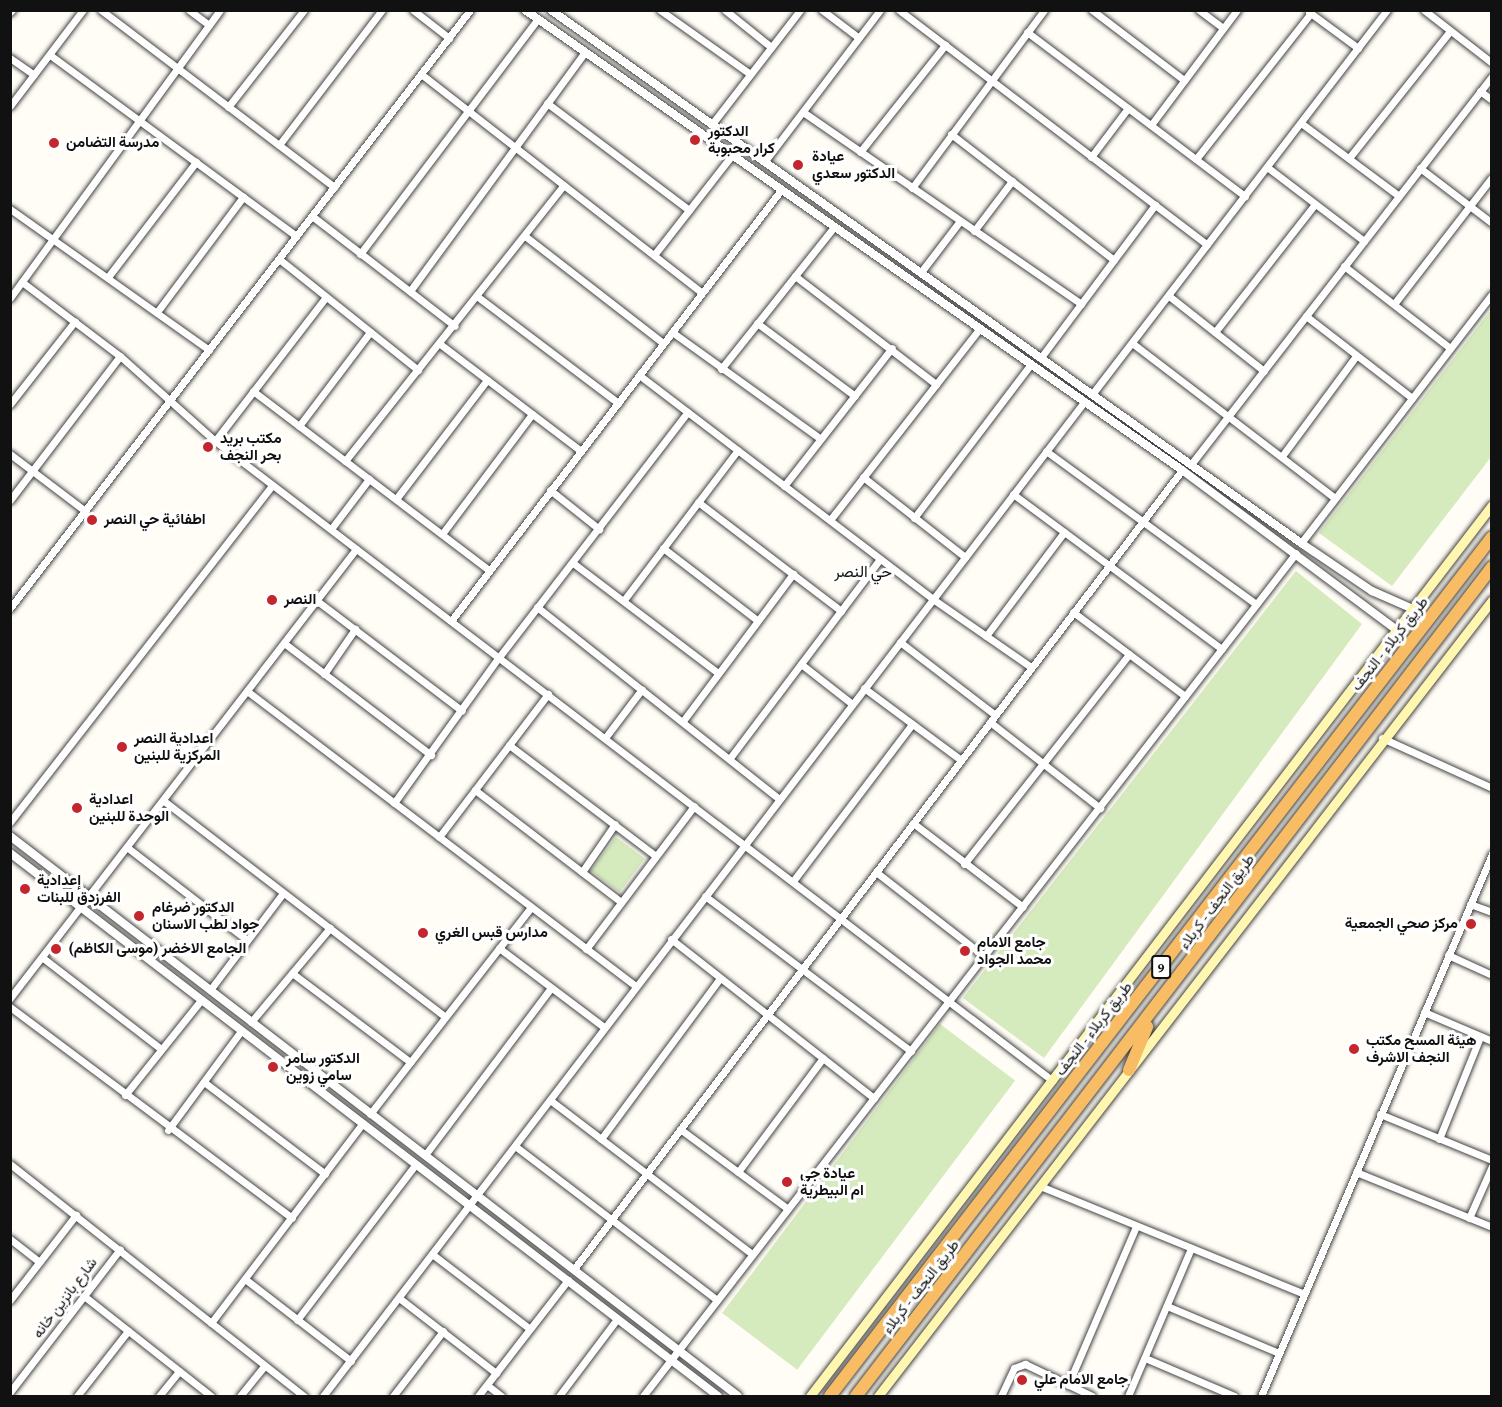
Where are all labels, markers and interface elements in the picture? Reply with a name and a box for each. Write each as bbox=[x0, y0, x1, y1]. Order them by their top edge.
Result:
place label: الدكتور كرار محبوبة bbox=[708, 122, 775, 157]
marker: الدكتور كرار محبوبة bbox=[686, 131, 704, 149]
place label: مدرسة التضامن bbox=[66, 134, 159, 152]
marker: مدرسة التضامن bbox=[47, 136, 61, 150]
place label: عيادة الدكتور سعدي bbox=[812, 147, 895, 182]
marker: عيادة الدكتور سعدي bbox=[789, 156, 807, 174]
place label: مكتب بريد بحر النجف bbox=[220, 429, 282, 464]
marker: مكتب بريد بحر النجف bbox=[201, 440, 215, 454]
place label: اطفائية حي النصر bbox=[104, 511, 206, 529]
marker: اطفائية حي النصر bbox=[85, 513, 99, 527]
district label: حي النصر bbox=[834, 562, 892, 582]
place label: النصر bbox=[284, 591, 316, 609]
marker: النصر bbox=[265, 593, 279, 607]
street label: طريق کربلاء - النجف bbox=[1348, 593, 1432, 695]
place label: اعدادية النصر المركزية للبنين bbox=[134, 729, 220, 764]
marker: اعدادية النصر المركزية للبنين bbox=[115, 740, 129, 754]
place label: اعدادية الوحدة للبنين bbox=[89, 790, 169, 825]
marker: اعدادية الوحدة للبنين bbox=[70, 801, 84, 815]
street label: طريق النجف - کربلاء bbox=[1175, 851, 1259, 953]
place label: إعدادية الفرزدق للبنات bbox=[37, 871, 121, 906]
marker: إعدادية الفرزدق للبنات bbox=[18, 882, 32, 896]
place label: الدكتور ضرغام جواد لطب الاسنان bbox=[152, 898, 259, 933]
marker: الدكتور ضرغام جواد لطب الاسنان bbox=[130, 907, 148, 925]
place label: مركز صحي الجمعية bbox=[1345, 915, 1458, 933]
marker: مركز صحي الجمعية bbox=[1462, 915, 1480, 933]
place label: مدارس قبس الغري bbox=[435, 924, 548, 942]
marker: مدارس قبس الغري bbox=[416, 926, 430, 940]
place label: جامع الامام محمد الجواد bbox=[977, 933, 1052, 968]
place label: الجامع الاخضر (موسى الكاظم) bbox=[68, 940, 246, 958]
marker: الجامع الاخضر (موسى الكاظم) bbox=[49, 942, 63, 956]
marker: جامع الامام محمد الجواد bbox=[958, 944, 972, 958]
road number: 9 bbox=[1150, 956, 1172, 978]
street label: طريق کربلاء - النجف bbox=[1052, 978, 1136, 1080]
place label: هيئة المسح مكتب النجف الاشرف bbox=[1366, 1031, 1477, 1066]
marker: هيئة المسح مكتب النجف الاشرف bbox=[1347, 1042, 1361, 1056]
place label: الدكتور سامر سامي زوين bbox=[286, 1049, 360, 1084]
marker: الدكتور سامر سامي زوين bbox=[264, 1058, 282, 1076]
place label: عيادة جي ام البيطرية bbox=[800, 1164, 864, 1199]
marker: عيادة جي ام البيطرية bbox=[778, 1173, 796, 1191]
street label: طريق النجف - کربلاء bbox=[879, 1236, 963, 1338]
street label: شارع بانزين خانه bbox=[29, 1254, 101, 1342]
place label: جامع الامام علي bbox=[1034, 1371, 1128, 1389]
marker: جامع الامام علي bbox=[1015, 1373, 1029, 1387]

